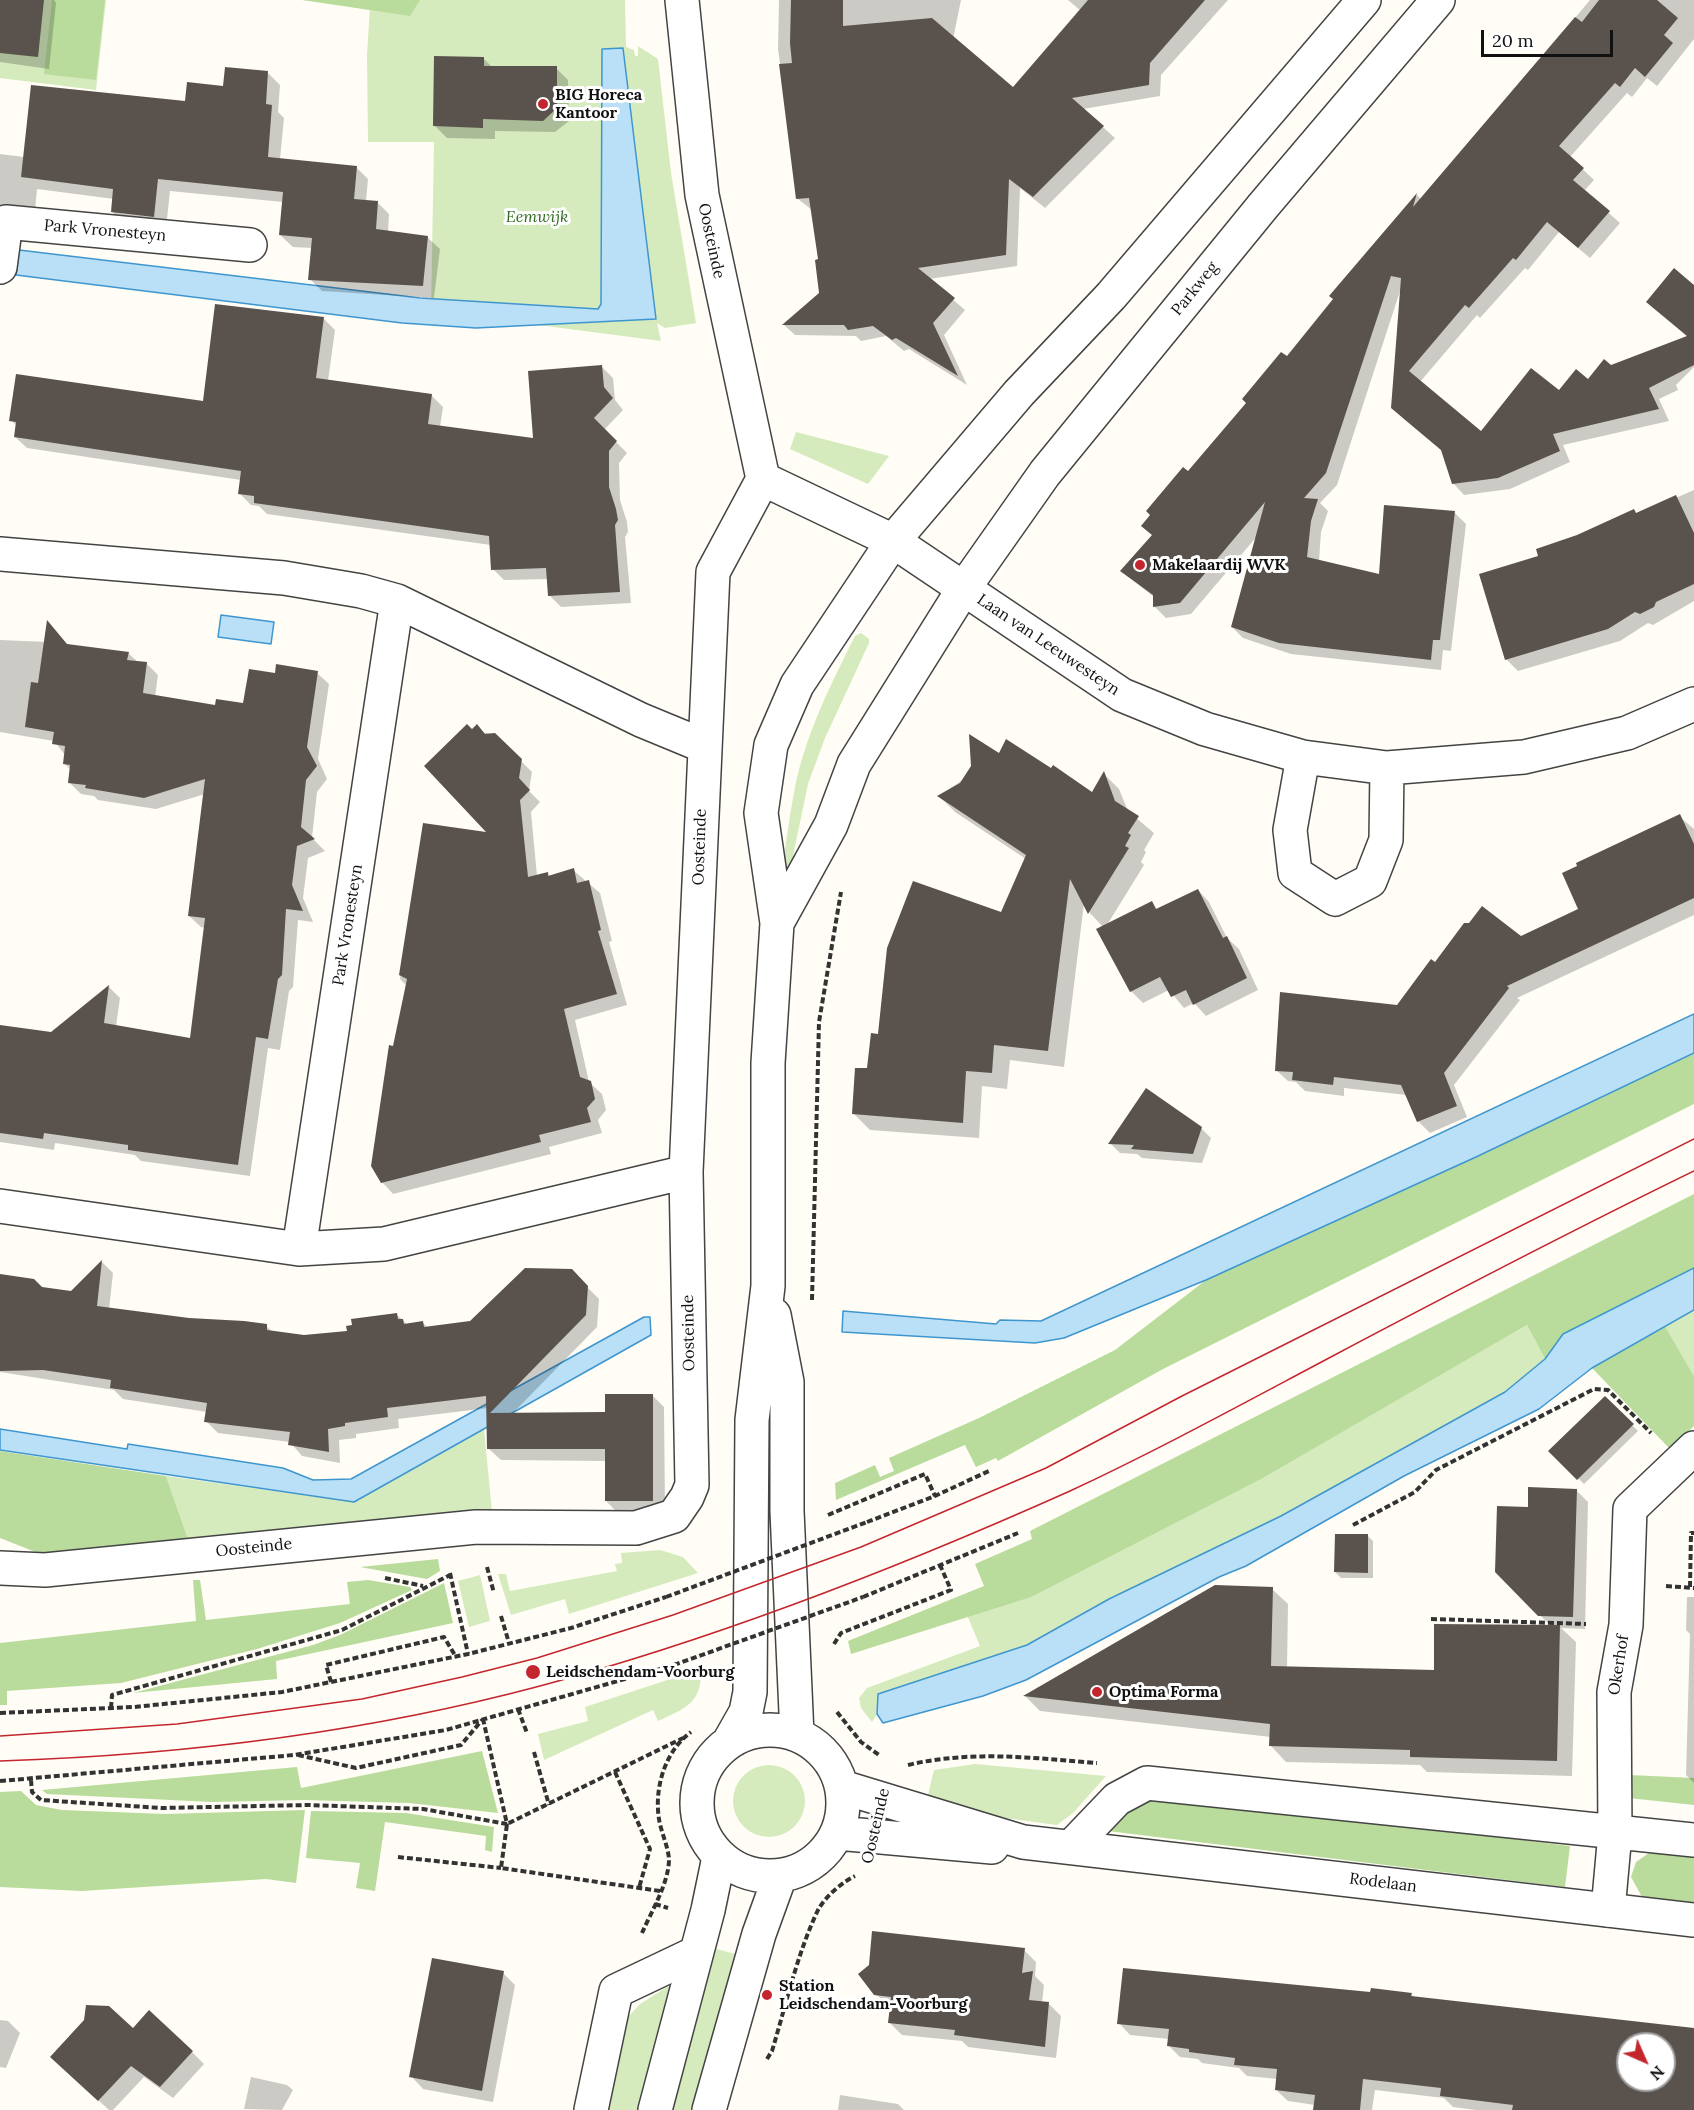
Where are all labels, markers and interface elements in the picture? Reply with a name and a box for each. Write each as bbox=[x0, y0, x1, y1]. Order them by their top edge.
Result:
scale bar bbox=[1484, 18, 1616, 56]
text: 20 m bbox=[1492, 29, 1534, 52]
place label: BIG Horeca Kantoor bbox=[555, 85, 642, 123]
marker: BIG Horeca Kantoor bbox=[536, 97, 550, 111]
street label: Oosteinde bbox=[694, 201, 728, 281]
park label: Eemwijk bbox=[506, 207, 568, 227]
street label: Park Vronesteyn bbox=[43, 216, 167, 246]
street label: Parkweg bbox=[1168, 258, 1222, 320]
place label: Makelaardij WVK bbox=[1152, 555, 1286, 575]
marker: Makelaardij WVK bbox=[1133, 558, 1147, 572]
street label: Laan van Leeuwesteyn bbox=[973, 590, 1123, 700]
street label: Oosteinde bbox=[689, 808, 711, 886]
street label: Park Vronesteyn bbox=[329, 863, 367, 987]
street label: Oosteinde bbox=[679, 1294, 699, 1372]
street label: Oosteinde bbox=[215, 1534, 293, 1562]
street label: Okerhof bbox=[1605, 1633, 1633, 1697]
place label: Leidschendam-Voorburg bbox=[546, 1662, 734, 1682]
marker: Leidschendam-Voorburg bbox=[524, 1663, 542, 1681]
place label: Optima Forma bbox=[1109, 1682, 1218, 1702]
marker: Optima Forma bbox=[1090, 1685, 1104, 1699]
street label: Oosteinde bbox=[858, 1786, 894, 1866]
street label: Rodelaan bbox=[1348, 1869, 1418, 1897]
place label: Station Leidschendam-Voorburg bbox=[779, 1976, 967, 2014]
marker: Station Leidschendam-Voorburg bbox=[760, 1988, 774, 2002]
north arrow bbox=[1616, 2032, 1676, 2092]
text: N bbox=[1646, 2062, 1669, 2085]

